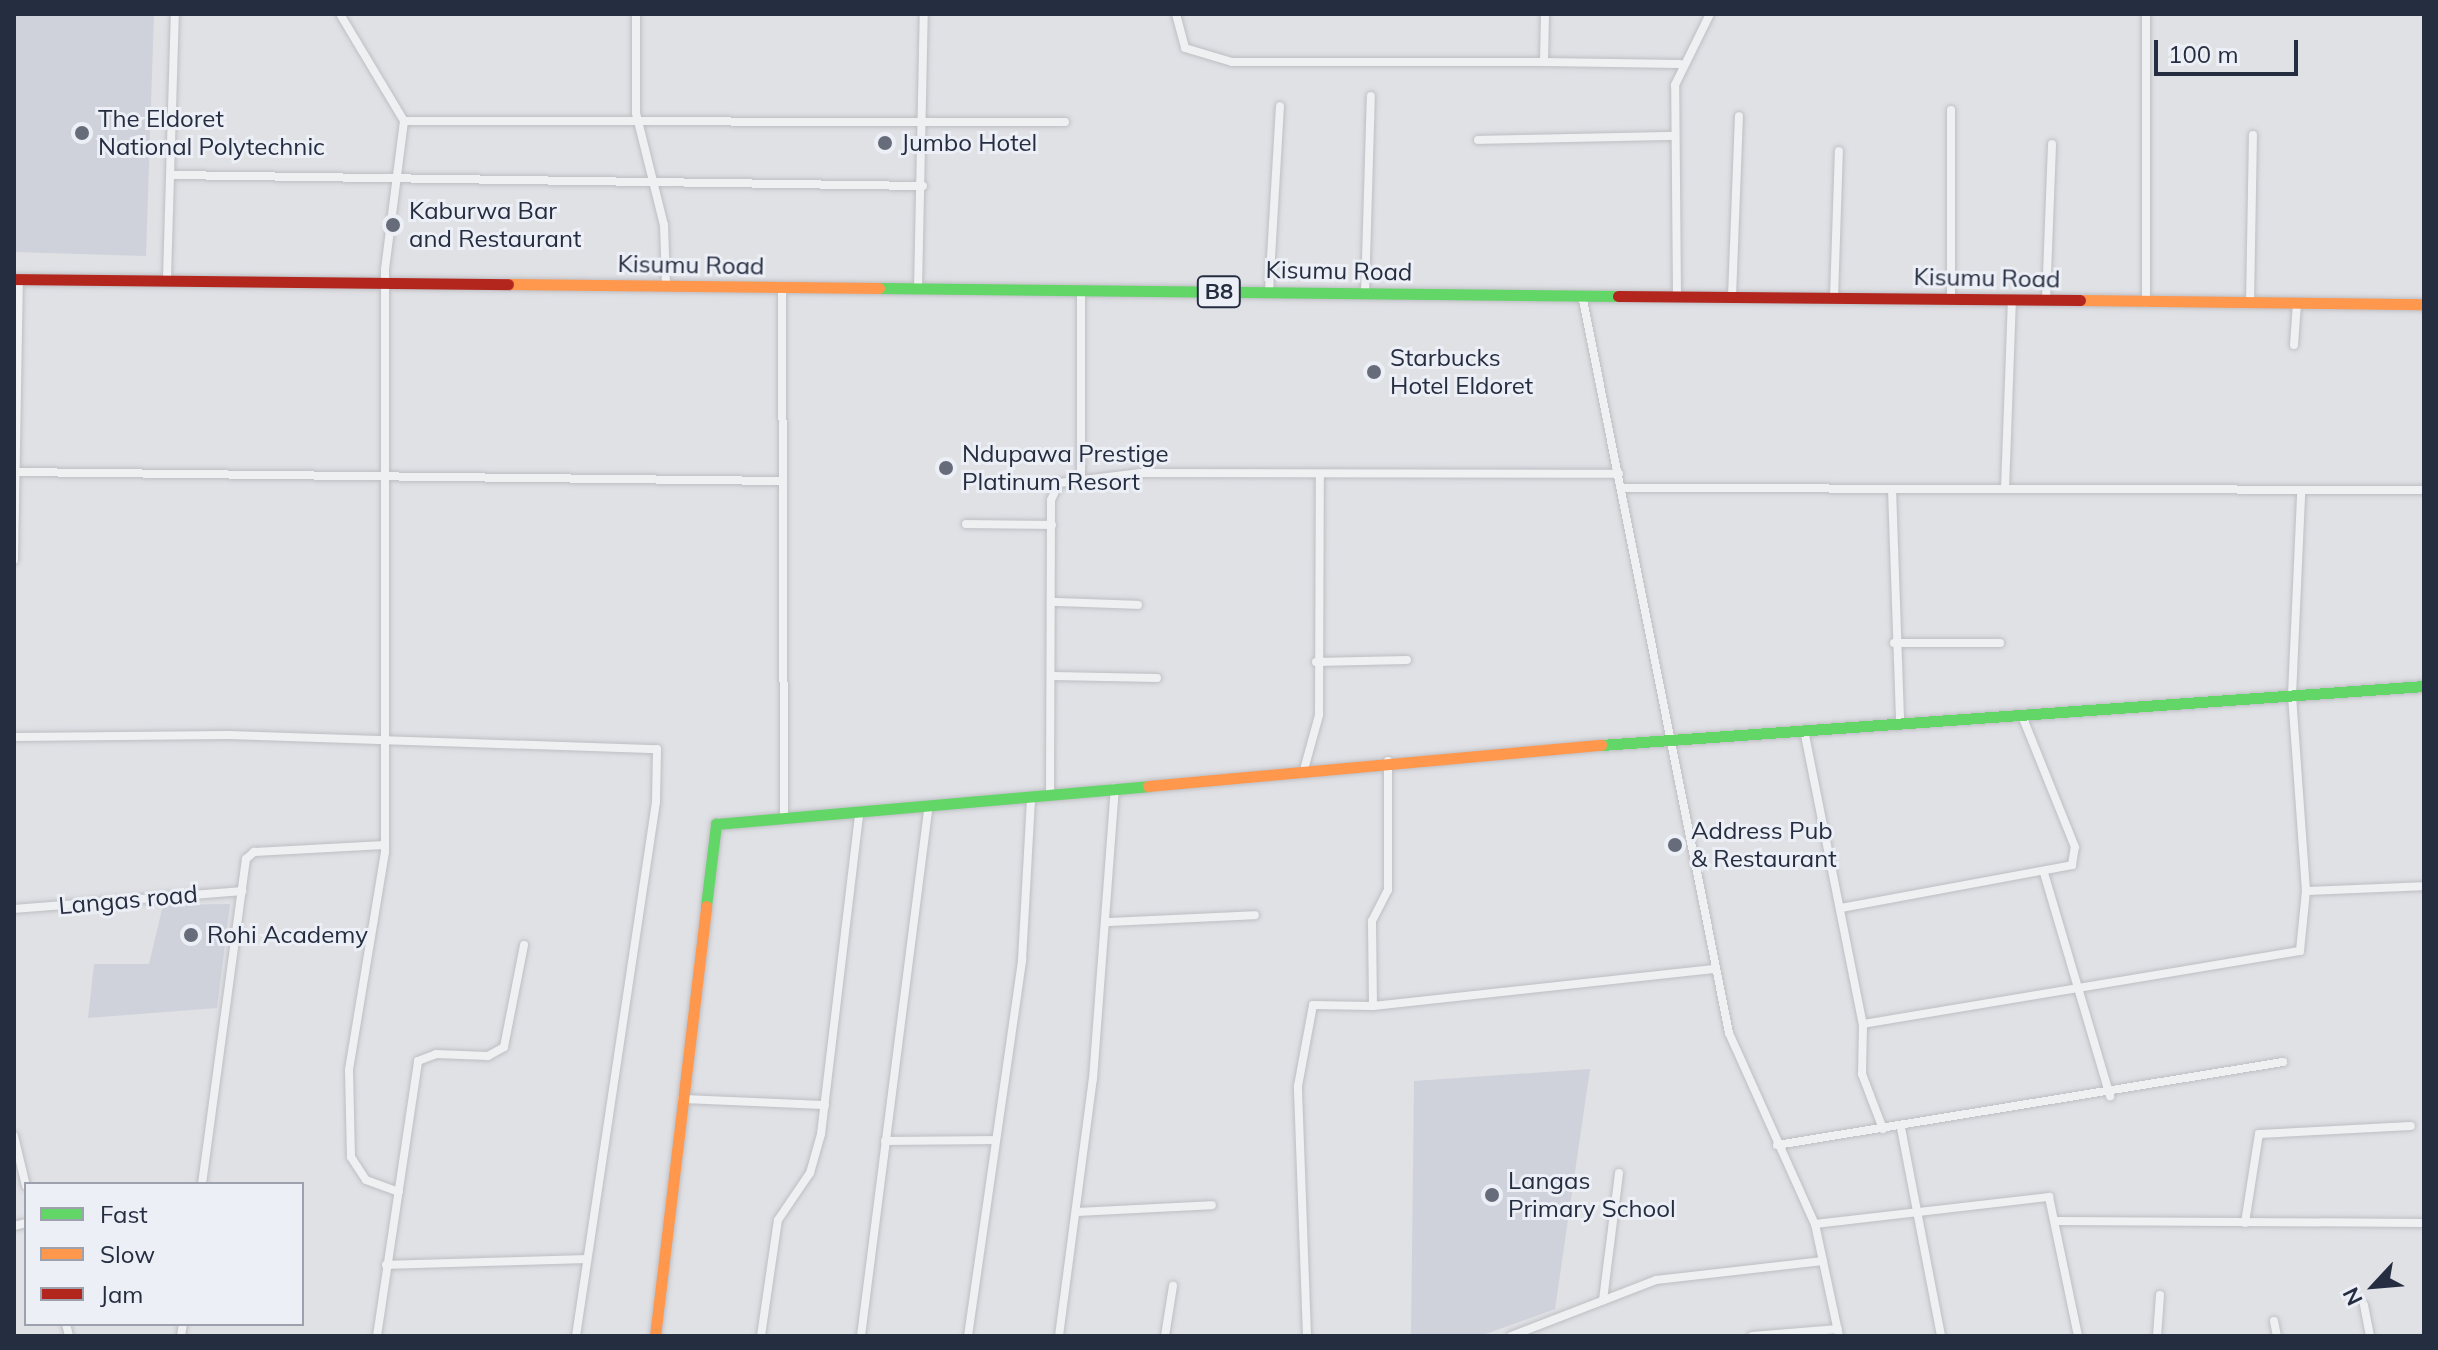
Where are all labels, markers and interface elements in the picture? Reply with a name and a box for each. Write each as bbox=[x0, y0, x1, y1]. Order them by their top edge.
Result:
scale bar bbox=[2158, 24, 2302, 74]
text: 100 m bbox=[2168, 39, 2239, 69]
place label: The Eldoret National Polytechnic bbox=[98, 105, 325, 161]
marker: The Eldoret National Polytechnic bbox=[73, 124, 91, 142]
place label: Jumbo Hotel bbox=[901, 129, 1037, 157]
marker: Jumbo Hotel bbox=[876, 134, 894, 152]
place label: Kaburwa Bar and Restaurant bbox=[409, 197, 581, 253]
marker: Kaburwa Bar and Restaurant bbox=[384, 216, 402, 234]
street label: Kisumu Road bbox=[617, 249, 765, 281]
street label: Kisumu Road bbox=[1265, 255, 1413, 287]
street label: Kisumu Road bbox=[1913, 262, 2061, 294]
road number: B8 bbox=[1195, 274, 1243, 310]
place label: Starbucks Hotel Eldoret bbox=[1390, 344, 1533, 400]
marker: Starbucks Hotel Eldoret bbox=[1365, 363, 1383, 381]
place label: Ndupawa Prestige Platinum Resort bbox=[962, 440, 1169, 496]
marker: Ndupawa Prestige Platinum Resort bbox=[937, 459, 955, 477]
place label: Address Pub & Restaurant bbox=[1691, 817, 1837, 873]
marker: Address Pub & Restaurant bbox=[1666, 836, 1684, 854]
street label: Langas road bbox=[57, 880, 199, 920]
place label: Rohi Academy bbox=[207, 921, 368, 949]
marker: Rohi Academy bbox=[182, 926, 200, 944]
place label: Langas Primary School bbox=[1508, 1167, 1676, 1223]
legend bbox=[24, 1182, 304, 1326]
marker: Langas Primary School bbox=[1483, 1186, 1501, 1204]
text: Fast bbox=[100, 1199, 148, 1229]
text: Slow bbox=[100, 1239, 155, 1269]
north arrow bbox=[2334, 1246, 2414, 1326]
text: Jam bbox=[100, 1279, 143, 1309]
text: N bbox=[2336, 1283, 2369, 1310]

